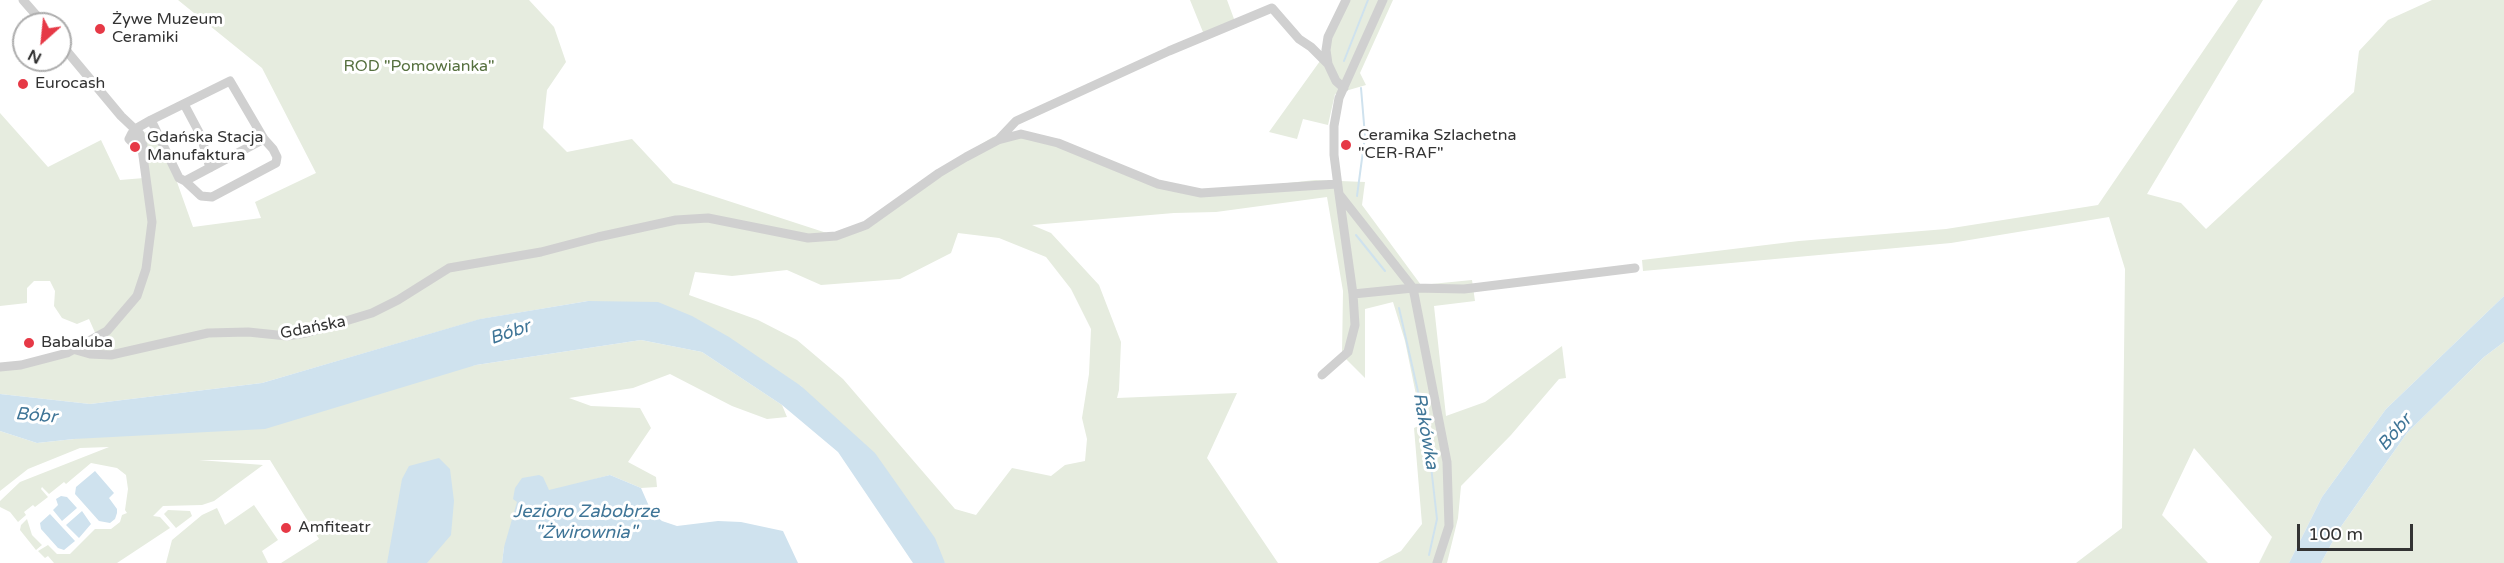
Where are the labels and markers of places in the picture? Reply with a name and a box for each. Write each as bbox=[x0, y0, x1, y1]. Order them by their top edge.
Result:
place label: Żywe Muzeum Ceramiki bbox=[112, 10, 223, 48]
marker: Żywe Muzeum Ceramiki bbox=[93, 22, 107, 36]
place label: Eurocash bbox=[35, 74, 105, 94]
marker: Eurocash bbox=[16, 77, 30, 91]
place label: Ceramika Szlachetna "CER-RAF" bbox=[1358, 126, 1516, 164]
place label: Gdańska Stacja Manufaktura bbox=[147, 128, 264, 166]
marker: Ceramika Szlachetna "CER-RAF" bbox=[1339, 138, 1353, 152]
marker: Gdańska Stacja Manufaktura bbox=[128, 140, 142, 154]
place label: Babaluba bbox=[41, 333, 113, 353]
marker: Babaluba bbox=[22, 336, 36, 350]
place label: Amfiteatr bbox=[298, 518, 371, 538]
marker: Amfiteatr bbox=[279, 521, 293, 535]

